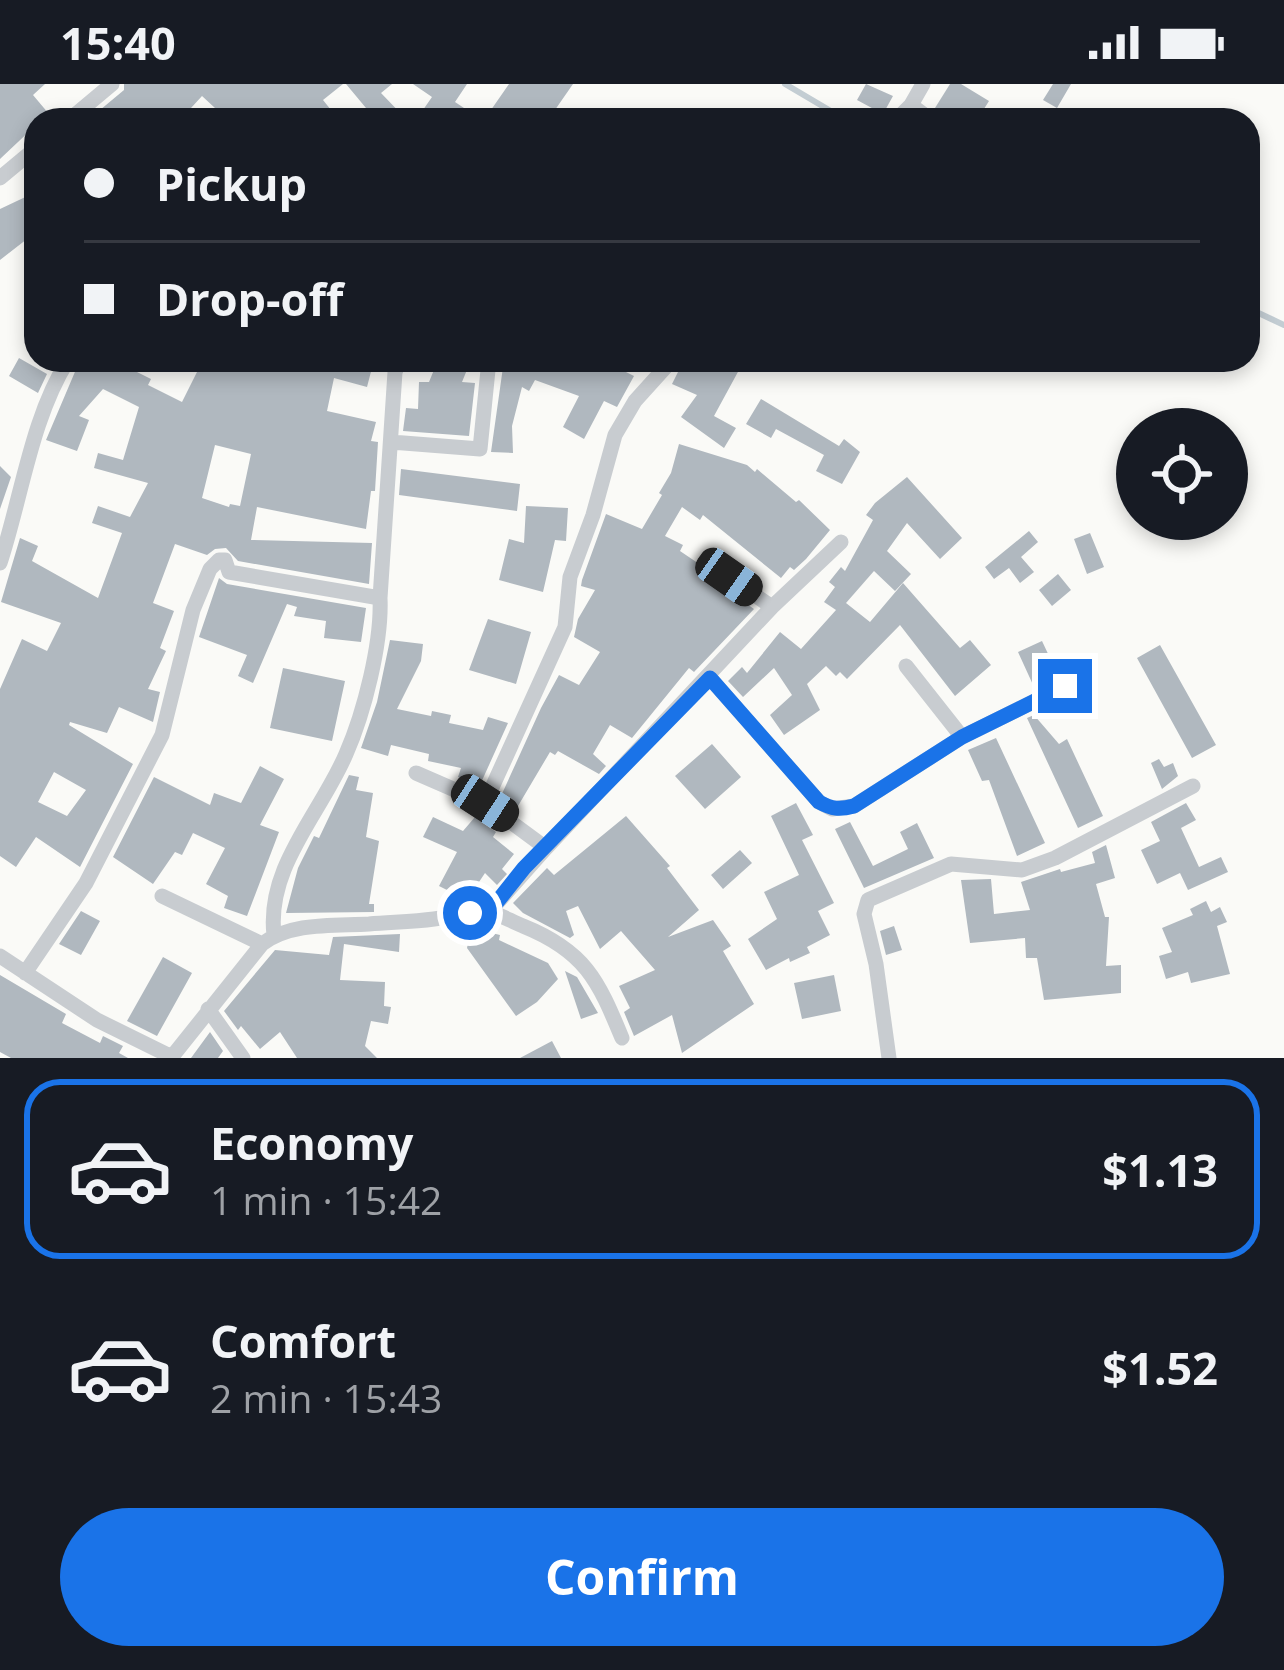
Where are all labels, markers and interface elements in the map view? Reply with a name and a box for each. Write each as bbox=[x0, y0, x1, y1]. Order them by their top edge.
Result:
text: 15:40 bbox=[60, 12, 176, 73]
text: Pickup bbox=[156, 153, 307, 214]
text: Drop-off bbox=[156, 268, 343, 329]
map controls bbox=[1116, 408, 1248, 540]
button: locate bbox=[1116, 408, 1248, 540]
car bbox=[689, 542, 769, 612]
route end bbox=[1038, 659, 1092, 713]
car bbox=[445, 768, 525, 838]
route start bbox=[443, 886, 497, 940]
text: Economy bbox=[210, 1112, 413, 1173]
icon: car bbox=[66, 1115, 174, 1223]
text: $1.13 bbox=[1102, 1139, 1218, 1200]
text: 1 min · 15:42 bbox=[210, 1173, 442, 1226]
text: Comfort bbox=[210, 1310, 396, 1371]
icon: car bbox=[66, 1313, 174, 1421]
text: $1.52 bbox=[1102, 1337, 1218, 1398]
text: 2 min · 15:43 bbox=[210, 1371, 442, 1424]
button: Confirm bbox=[60, 1508, 1224, 1646]

